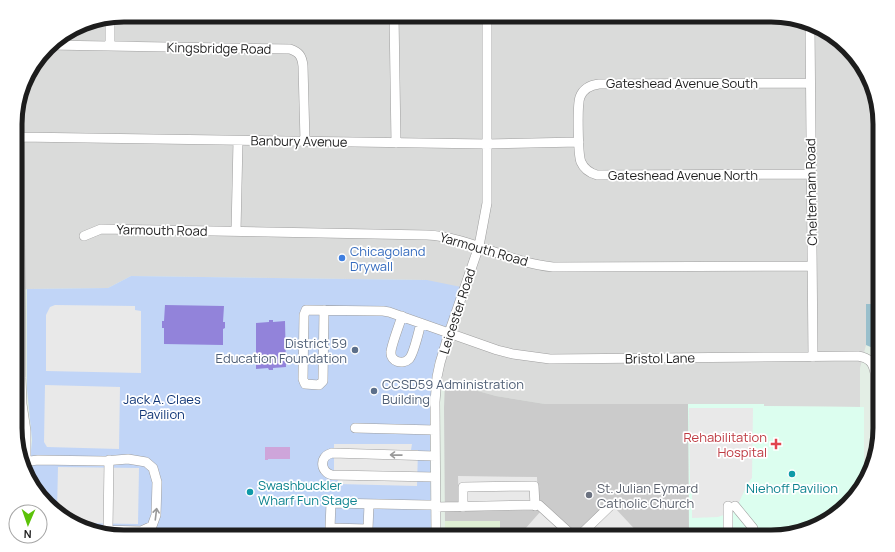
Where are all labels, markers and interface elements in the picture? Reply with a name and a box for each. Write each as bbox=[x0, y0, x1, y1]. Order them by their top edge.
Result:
street label: Kingsbridge Road bbox=[166, 38, 272, 58]
street label: Gateshead Avenue South bbox=[606, 74, 758, 92]
street label: Banbury Avenue bbox=[250, 131, 348, 151]
street label: Cheltenham Road bbox=[801, 138, 821, 246]
street label: Gateshead Avenue North bbox=[608, 166, 758, 184]
street label: Yarmouth Road bbox=[116, 220, 208, 240]
street label: Yarmouth Road bbox=[438, 228, 530, 270]
place label: Chicagoland Drywall bbox=[350, 242, 425, 275]
marker: Chicagoland Drywall bbox=[337, 253, 347, 263]
street label: Leicester Road bbox=[435, 266, 479, 356]
place label: District 59 Education Foundation bbox=[216, 334, 347, 367]
marker: District 59 Education Foundation bbox=[350, 345, 360, 355]
street label: Bristol Lane bbox=[625, 348, 696, 368]
place label: CCSD59 Administration Building bbox=[382, 375, 524, 408]
marker: CCSD59 Administration Building bbox=[369, 386, 379, 396]
park label: Jack A. Claes Pavilion bbox=[123, 390, 201, 423]
place label: Rehabilitation Hospital bbox=[683, 428, 767, 461]
marker: Rehabilitation Hospital bbox=[770, 438, 782, 450]
one-way arrow bbox=[390, 451, 403, 459]
marker: Niehoff Pavilion bbox=[787, 469, 797, 479]
place label: Swashbuckler Wharf Fun Stage bbox=[258, 476, 358, 509]
place label: St. Julian Eymard Catholic Church bbox=[597, 479, 698, 512]
place label: Niehoff Pavilion bbox=[746, 479, 838, 497]
marker: Swashbuckler Wharf Fun Stage bbox=[245, 487, 255, 497]
marker: St. Julian Eymard Catholic Church bbox=[584, 490, 594, 500]
north arrow bbox=[8, 504, 48, 544]
one-way arrow bbox=[152, 508, 159, 521]
text: N bbox=[23, 527, 32, 542]

